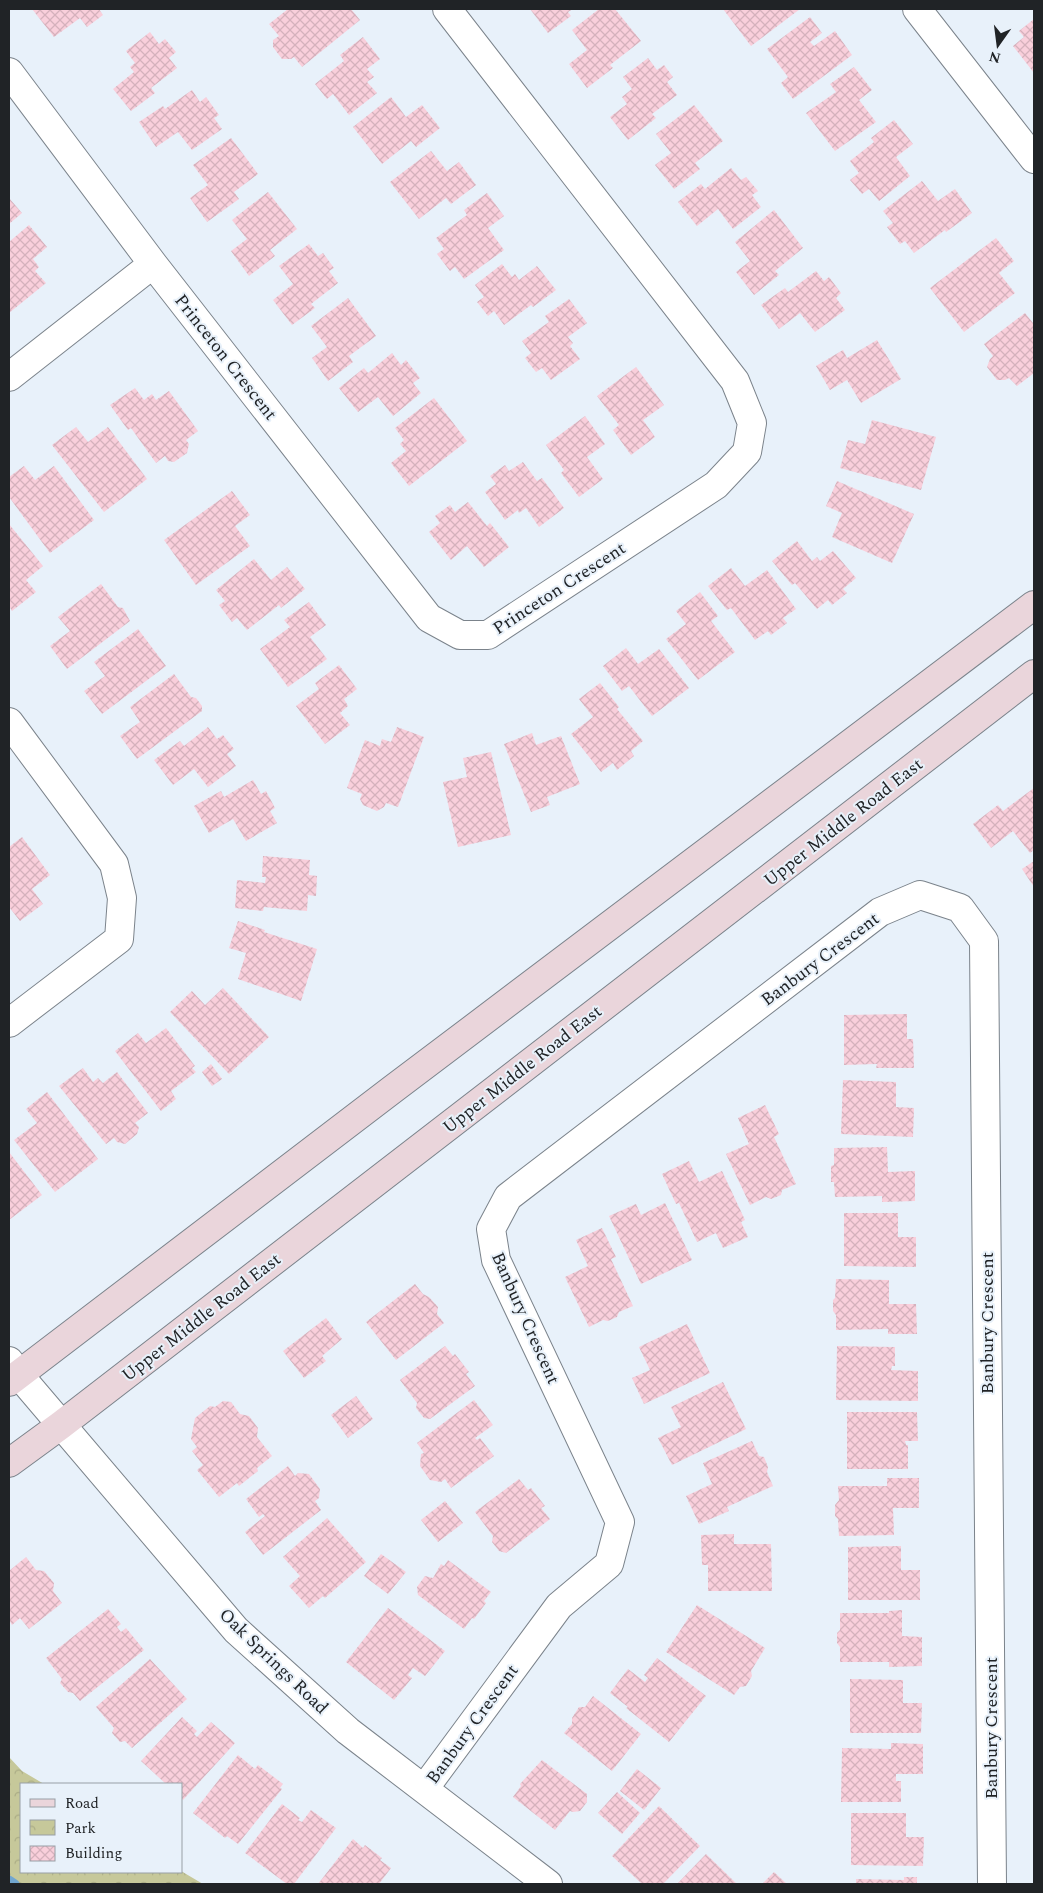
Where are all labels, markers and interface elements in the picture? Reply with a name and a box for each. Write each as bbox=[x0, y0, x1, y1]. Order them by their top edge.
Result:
north arrow bbox=[973, 20, 1023, 70]
text: N bbox=[987, 46, 1003, 69]
street label: Princeton Crescent bbox=[168, 288, 284, 426]
street label: Princeton Crescent bbox=[487, 535, 631, 642]
street label: Upper Middle Road East bbox=[758, 751, 929, 893]
street label: Banbury Crescent bbox=[755, 906, 885, 1013]
street label: Upper Middle Road East bbox=[437, 998, 608, 1140]
street label: Upper Middle Road East bbox=[116, 1246, 287, 1388]
street label: Banbury Crescent bbox=[484, 1248, 567, 1389]
street label: Banbury Crescent bbox=[974, 1252, 1001, 1394]
street label: Oak Springs Road bbox=[213, 1602, 335, 1721]
street label: Banbury Crescent bbox=[978, 1657, 1005, 1799]
street label: Banbury Crescent bbox=[420, 1659, 525, 1790]
legend bbox=[20, 1783, 182, 1873]
text: Road bbox=[65, 1792, 99, 1815]
text: Park bbox=[65, 1817, 96, 1840]
text: Building bbox=[65, 1842, 122, 1865]

